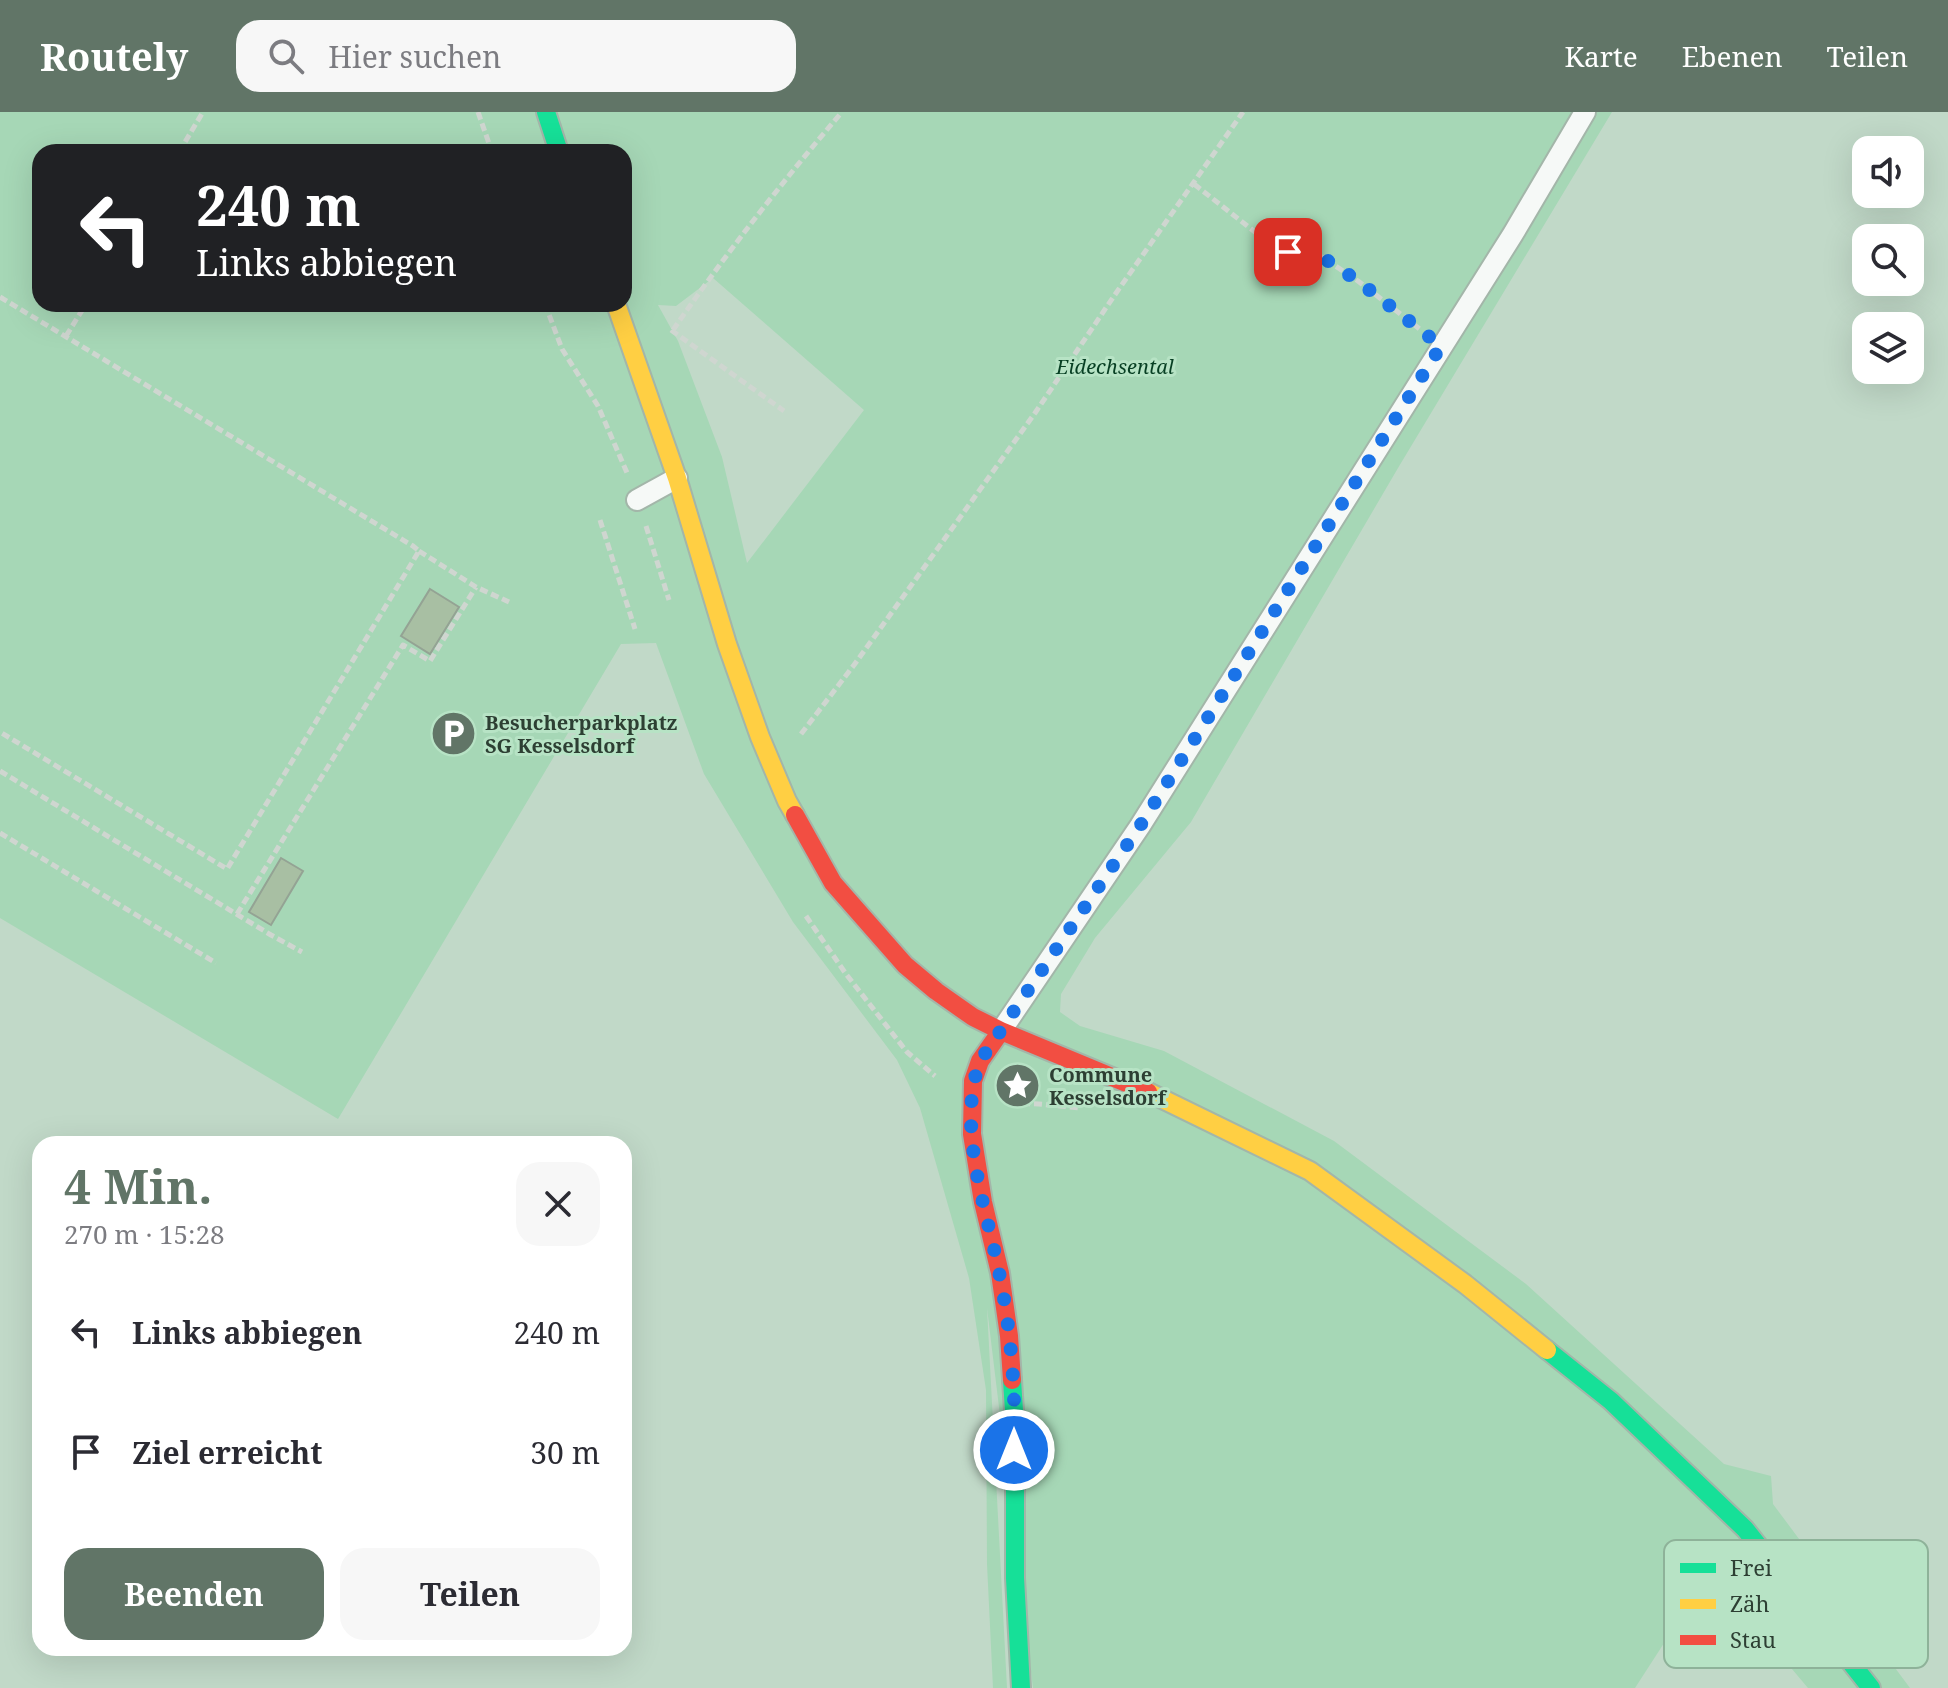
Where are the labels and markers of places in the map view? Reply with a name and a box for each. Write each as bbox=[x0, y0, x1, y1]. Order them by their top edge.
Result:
pin bbox=[1254, 218, 1322, 286]
place label: Besucherparkplatz SG Kesselsdorf bbox=[485, 709, 677, 759]
parking icon: Besucherparkplatz SG Kesselsdorf bbox=[430, 710, 478, 758]
place label: Commune Kesselsdorf bbox=[1049, 1061, 1168, 1111]
place icon: Commune Kesselsdorf bbox=[994, 1062, 1042, 1110]

